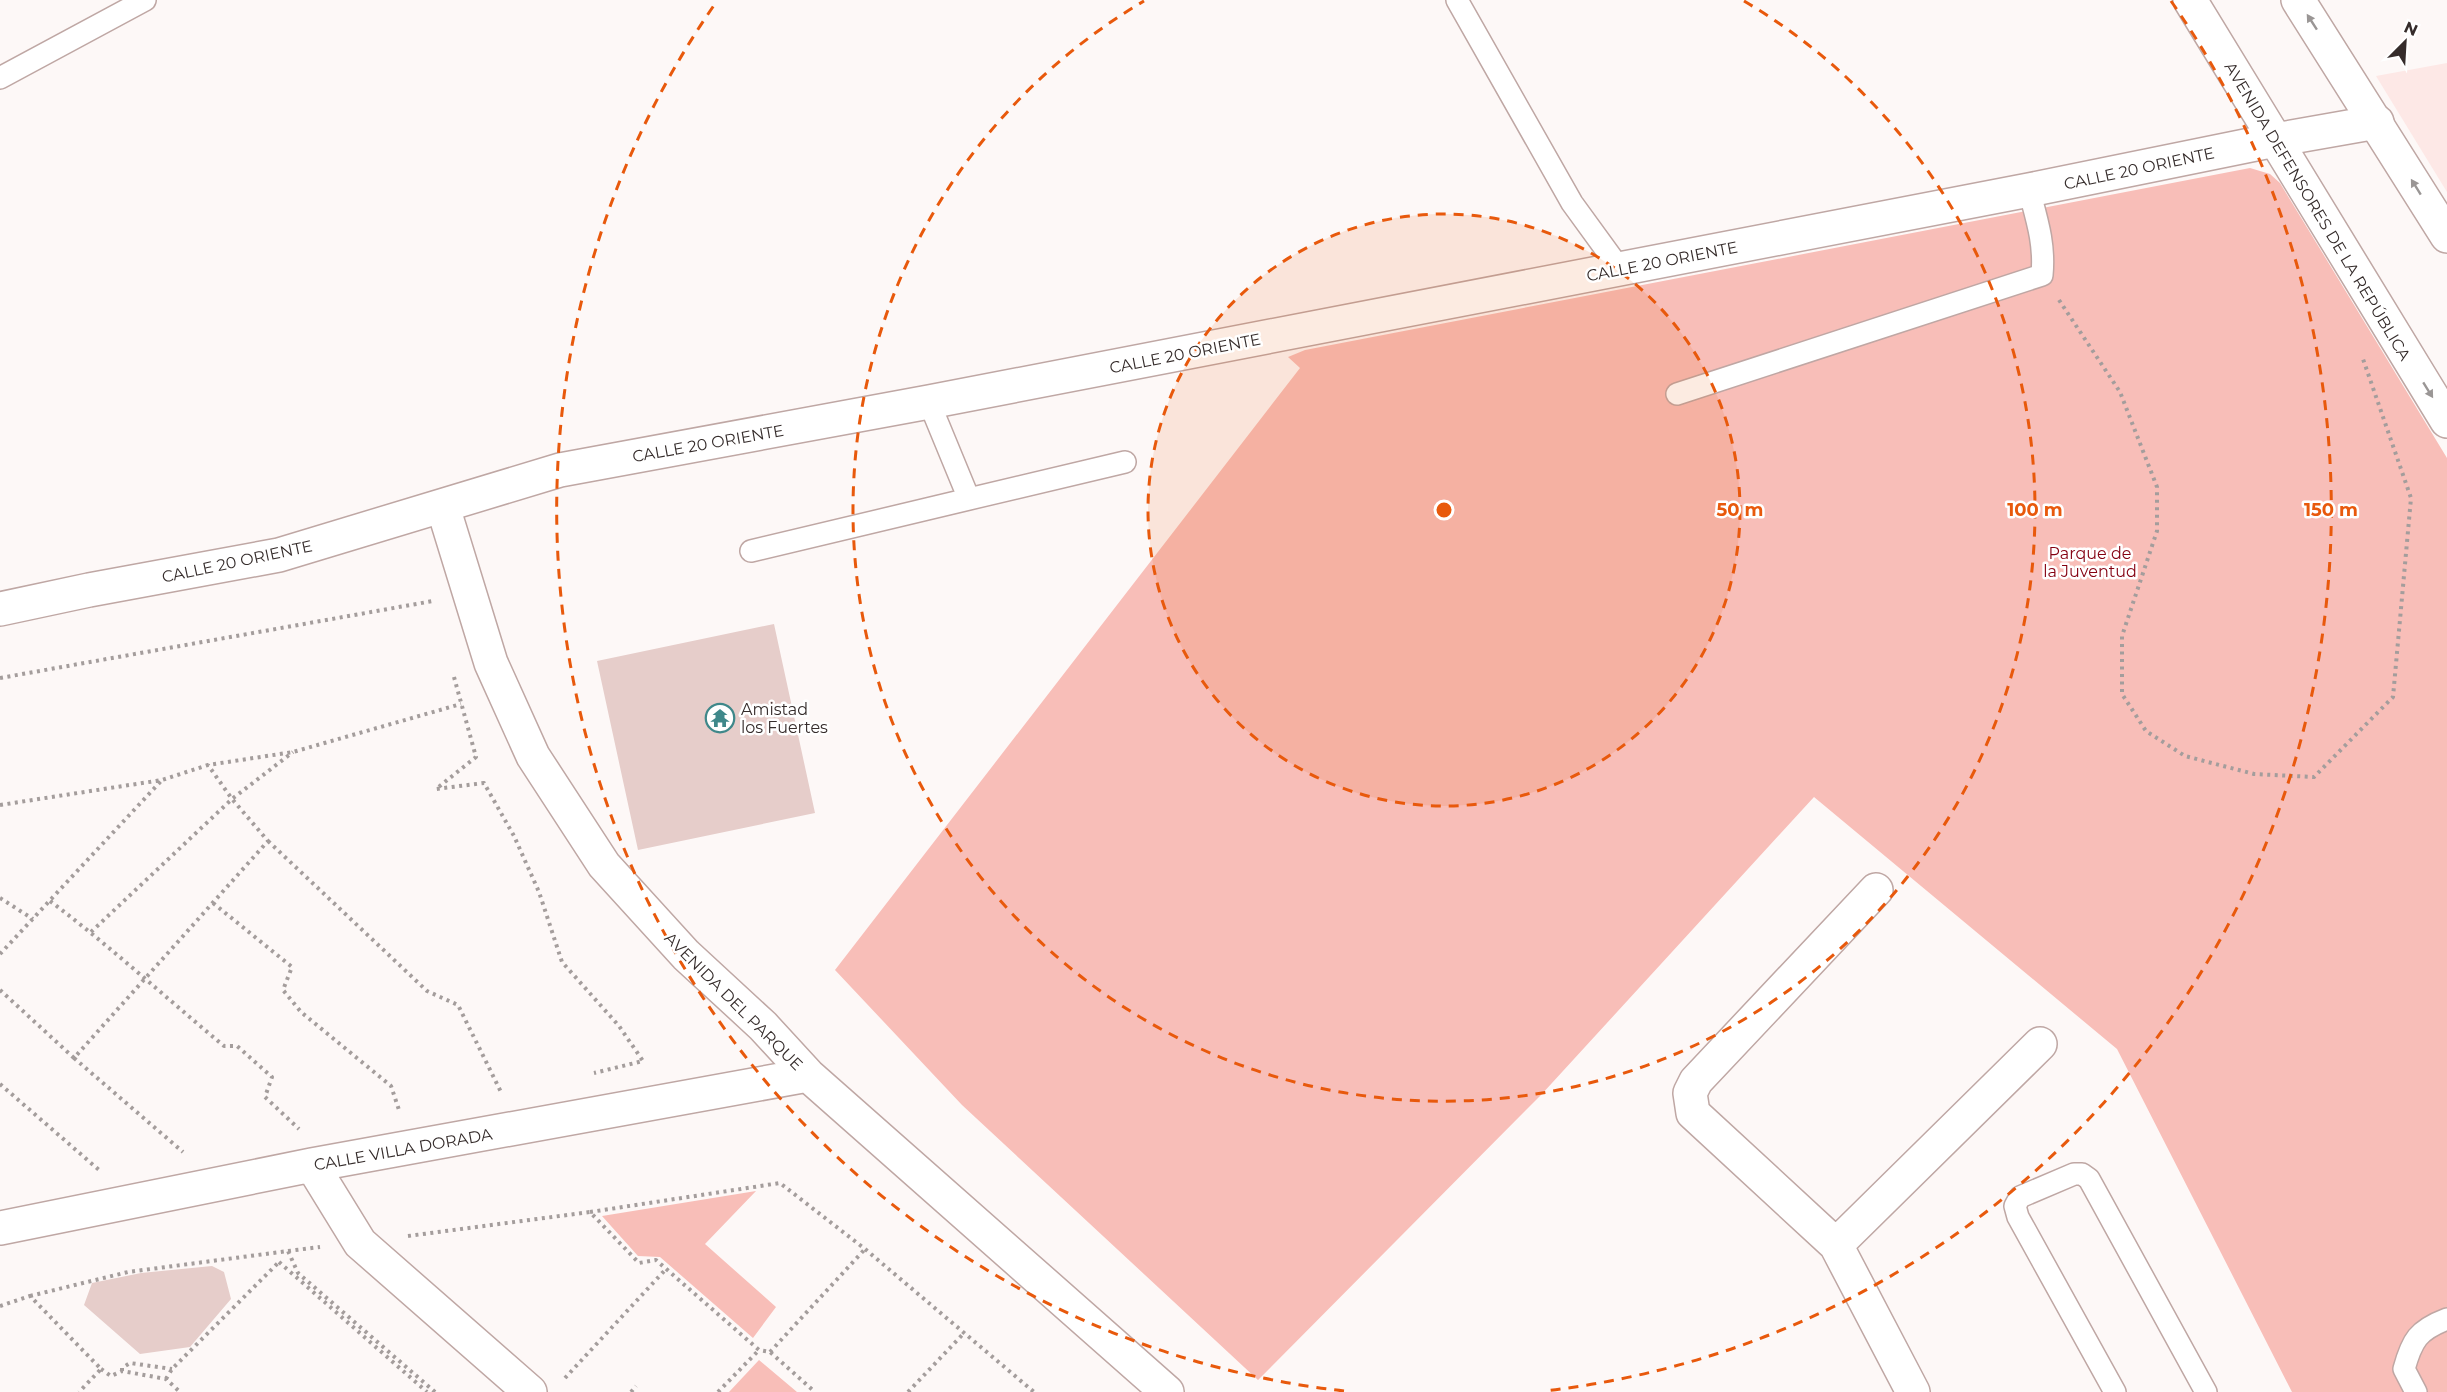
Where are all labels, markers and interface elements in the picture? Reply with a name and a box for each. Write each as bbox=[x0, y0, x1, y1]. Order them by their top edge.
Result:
north arrow bbox=[2375, 12, 2435, 72]
one-way arrow bbox=[2307, 14, 2318, 30]
text: N bbox=[2401, 17, 2421, 40]
street label: AVENIDA DEFENSORES DE LA REPÚBLICA bbox=[2221, 59, 2415, 364]
street label: CALLE 20 ORIENTE bbox=[2062, 143, 2216, 194]
one-way arrow bbox=[2411, 178, 2422, 195]
street label: CALLE 20 ORIENTE bbox=[1585, 238, 1739, 285]
street label: CALLE 20 ORIENTE bbox=[1108, 330, 1262, 377]
one-way arrow bbox=[2423, 382, 2434, 398]
street label: CALLE 20 ORIENTE bbox=[631, 421, 785, 466]
text: 50 m bbox=[1717, 499, 1763, 521]
text: 100 m bbox=[2007, 499, 2063, 521]
text: 150 m bbox=[2304, 499, 2358, 521]
centre of rings bbox=[1434, 500, 1454, 520]
street label: CALLE 20 ORIENTE bbox=[160, 536, 314, 587]
park label: Parque de la Juventud bbox=[2043, 544, 2137, 581]
place label: Amistad los Fuertes bbox=[741, 700, 828, 737]
temple icon: Amistad los Fuertes bbox=[704, 702, 736, 734]
street label: AVENIDA DEL PARQUE bbox=[661, 928, 807, 1074]
street label: CALLE VILLA DORADA bbox=[312, 1124, 494, 1175]

